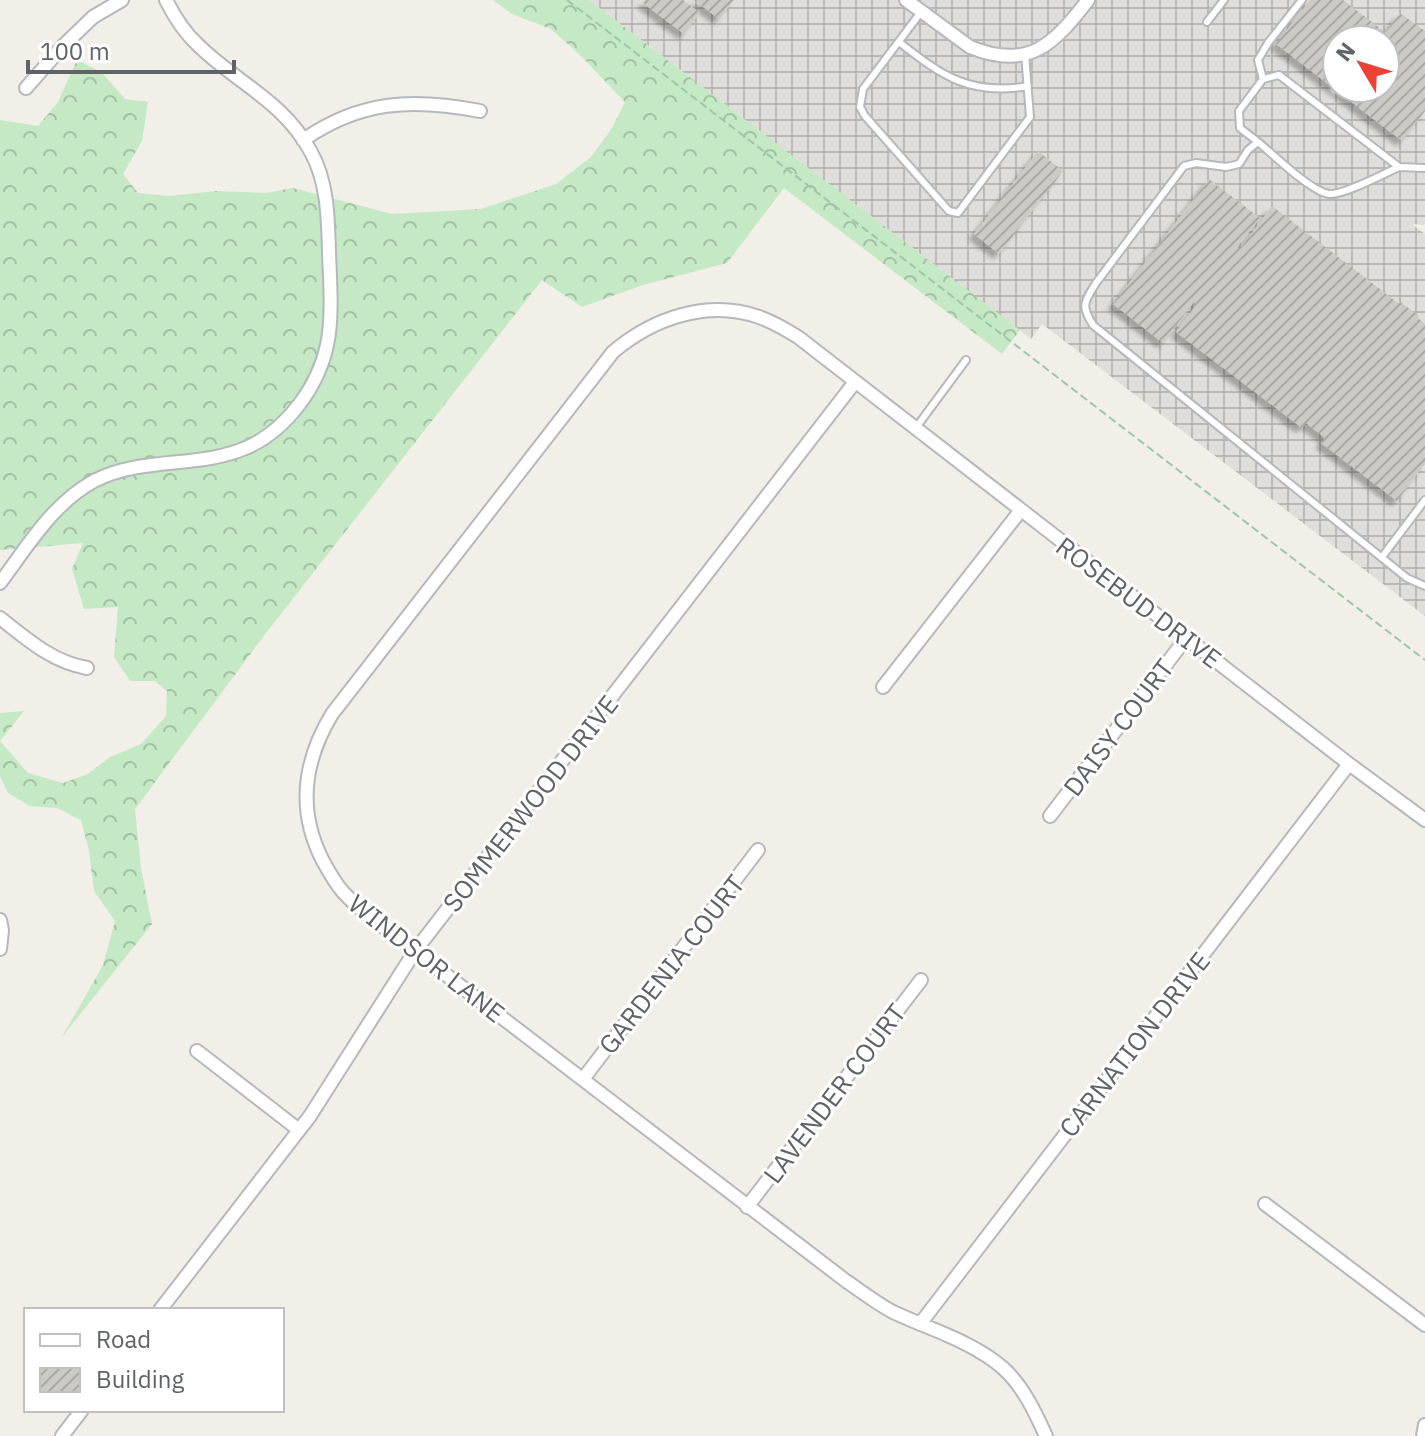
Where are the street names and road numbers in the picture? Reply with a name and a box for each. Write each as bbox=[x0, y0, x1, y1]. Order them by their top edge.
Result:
street label: ROSEBUD DRIVE bbox=[1049, 529, 1229, 675]
street label: DAISY COURT bbox=[1055, 651, 1181, 802]
street label: SOMMERWOOD DRIVE bbox=[435, 688, 625, 918]
street label: GARDENIA COURT bbox=[590, 867, 752, 1060]
street label: WINDSOR LANE bbox=[342, 886, 512, 1030]
street label: CARNATION DRIVE bbox=[1051, 944, 1217, 1144]
street label: LAVENDER COURT bbox=[755, 996, 913, 1190]

